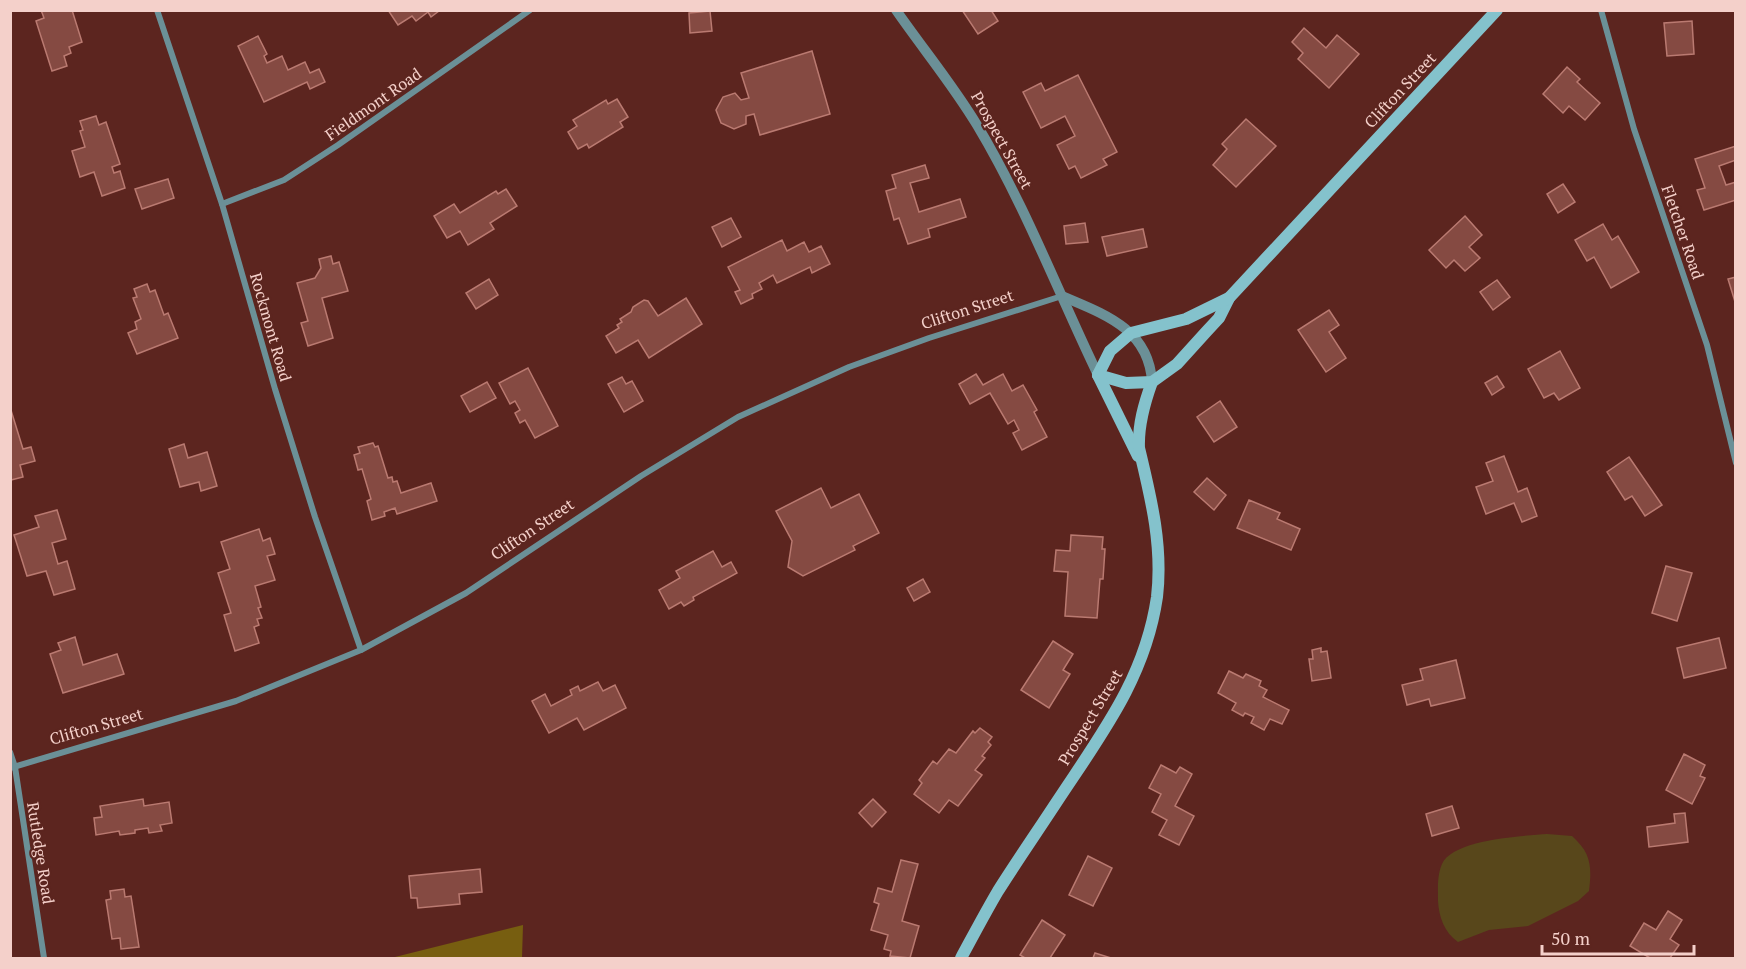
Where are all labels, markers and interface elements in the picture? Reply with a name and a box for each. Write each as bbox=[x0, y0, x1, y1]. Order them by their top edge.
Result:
street label: Clifton Street bbox=[1359, 47, 1441, 133]
street label: Fieldmont Road bbox=[320, 63, 426, 145]
street label: Prospect Street bbox=[966, 87, 1038, 193]
street label: Fletcher Road bbox=[1657, 182, 1709, 282]
street label: Rockmont Road bbox=[245, 270, 297, 384]
street label: Clifton Street bbox=[918, 284, 1016, 334]
street label: Clifton Street bbox=[486, 493, 578, 565]
street label: Prospect Street bbox=[1053, 665, 1127, 769]
street label: Clifton Street bbox=[47, 702, 145, 750]
street label: Rutledge Road bbox=[22, 800, 60, 906]
scale bar bbox=[1542, 918, 1694, 956]
text: 50 m bbox=[1551, 926, 1591, 950]

